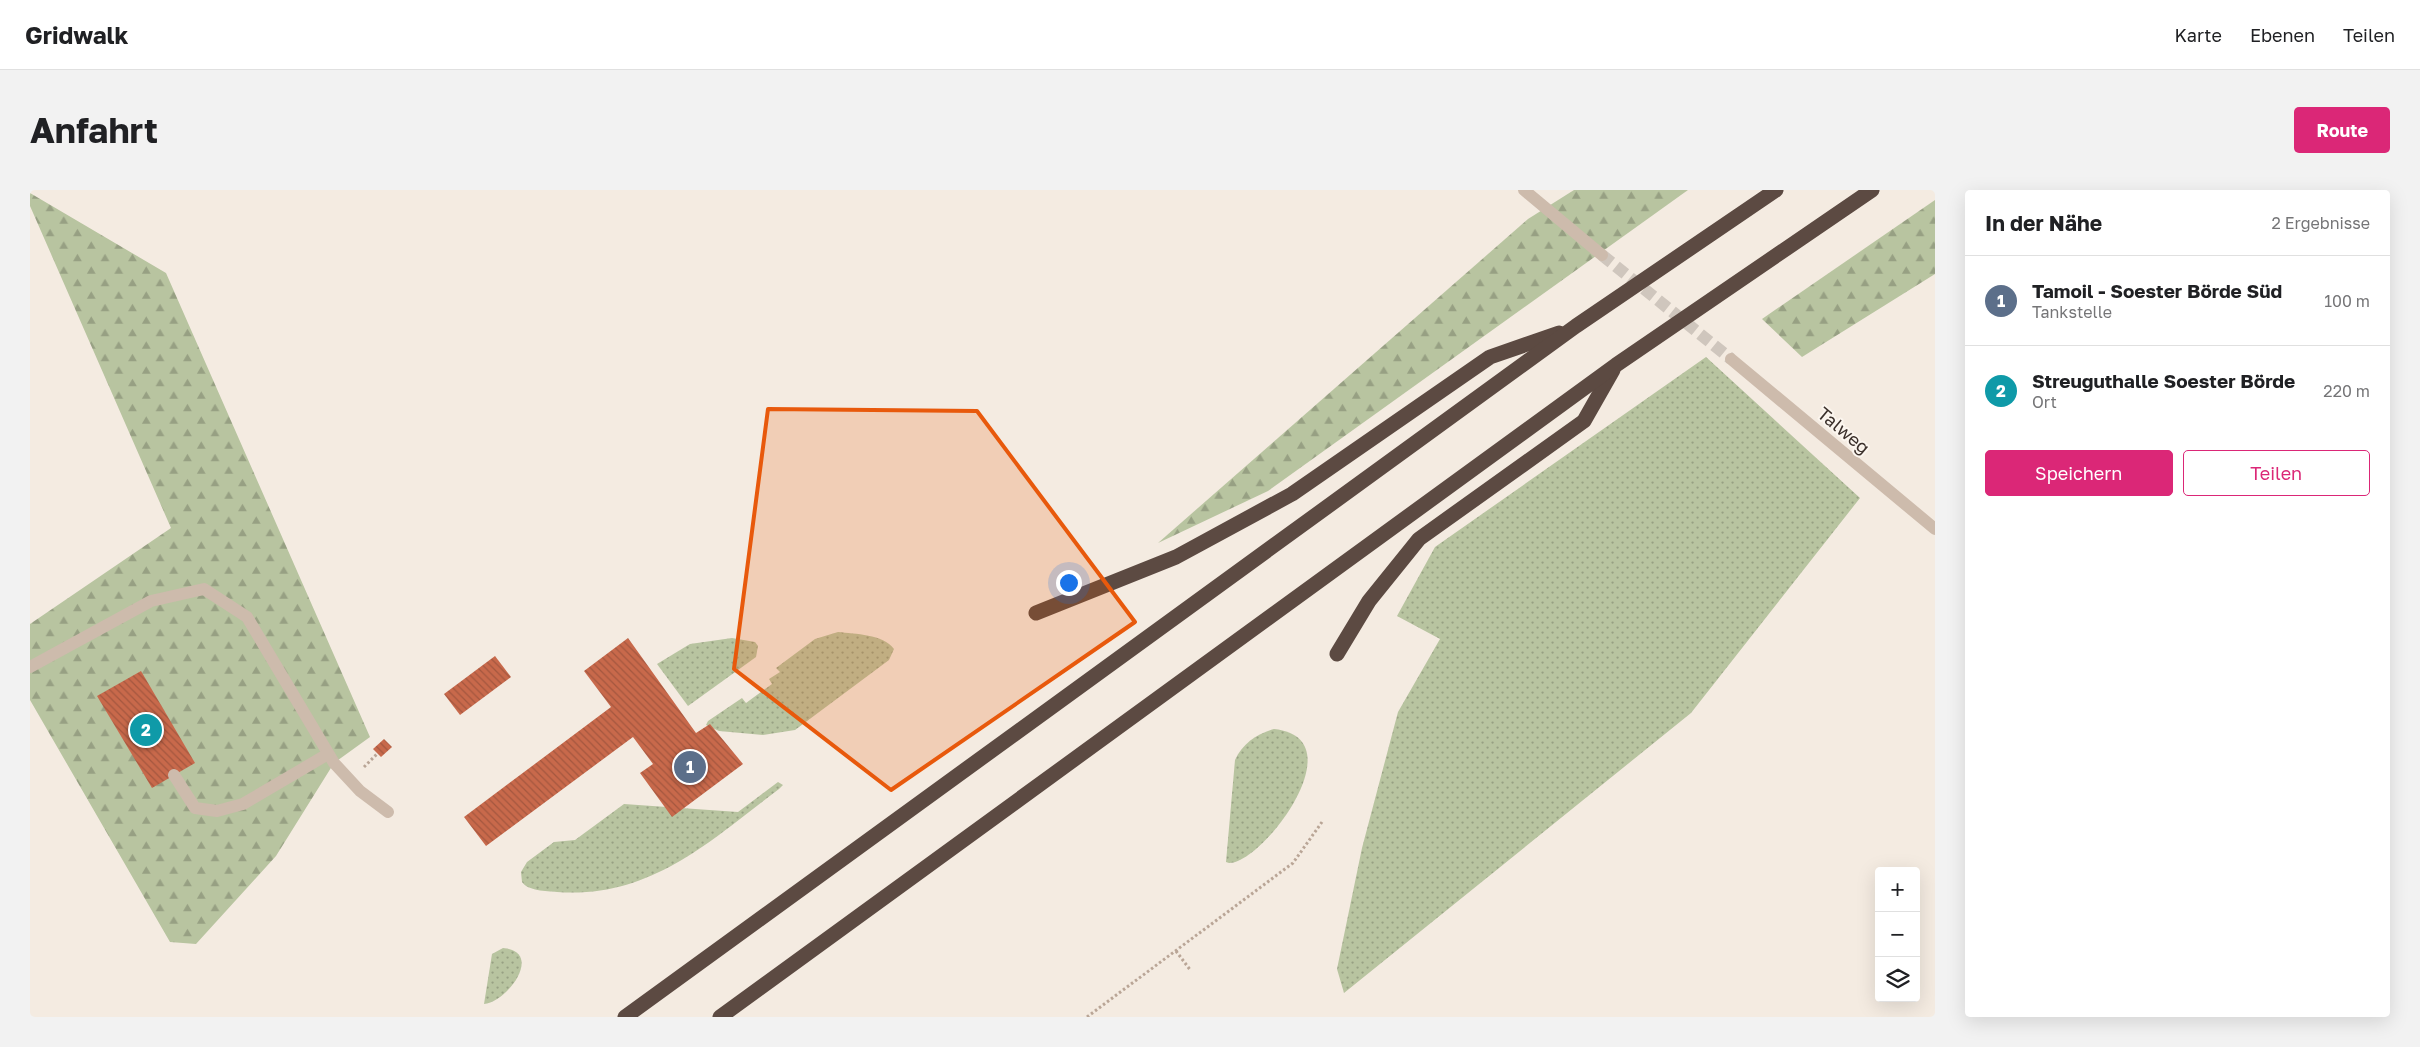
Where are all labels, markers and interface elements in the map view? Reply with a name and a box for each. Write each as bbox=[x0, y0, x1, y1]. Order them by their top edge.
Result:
text: Gridwalk bbox=[25, 20, 129, 49]
text: Karte bbox=[2175, 24, 2222, 46]
text: Ebenen bbox=[2250, 24, 2315, 46]
text: Teilen bbox=[2343, 24, 2395, 46]
button: Route bbox=[2294, 107, 2390, 153]
text: Anfahrt bbox=[30, 109, 158, 151]
text: In der Nähe bbox=[1985, 210, 2102, 236]
text: 2 Ergebnisse bbox=[2272, 213, 2370, 233]
text: Tamoil - Soester Börde Süd bbox=[2032, 279, 2282, 302]
text: 1 bbox=[1997, 291, 2005, 311]
text: 100 m bbox=[2324, 291, 2370, 311]
text: Tankstelle bbox=[2032, 302, 2112, 322]
text: Streuguthalle Soester Börde bbox=[2032, 369, 2295, 392]
text: 2 bbox=[1996, 381, 2006, 401]
text: 220 m bbox=[2323, 381, 2370, 401]
text: Ort bbox=[2032, 392, 2057, 412]
street label: Talweg bbox=[1813, 402, 1875, 458]
button: Speichern bbox=[1985, 450, 2173, 496]
button: Teilen bbox=[2183, 450, 2370, 496]
your location bbox=[1056, 570, 1082, 596]
pin: 2 bbox=[130, 711, 162, 749]
pin: 1 bbox=[674, 748, 706, 786]
map controls bbox=[1875, 867, 1920, 1002]
button: + bbox=[1875, 867, 1920, 912]
button: − bbox=[1875, 912, 1920, 957]
button: layers bbox=[1875, 957, 1920, 1002]

